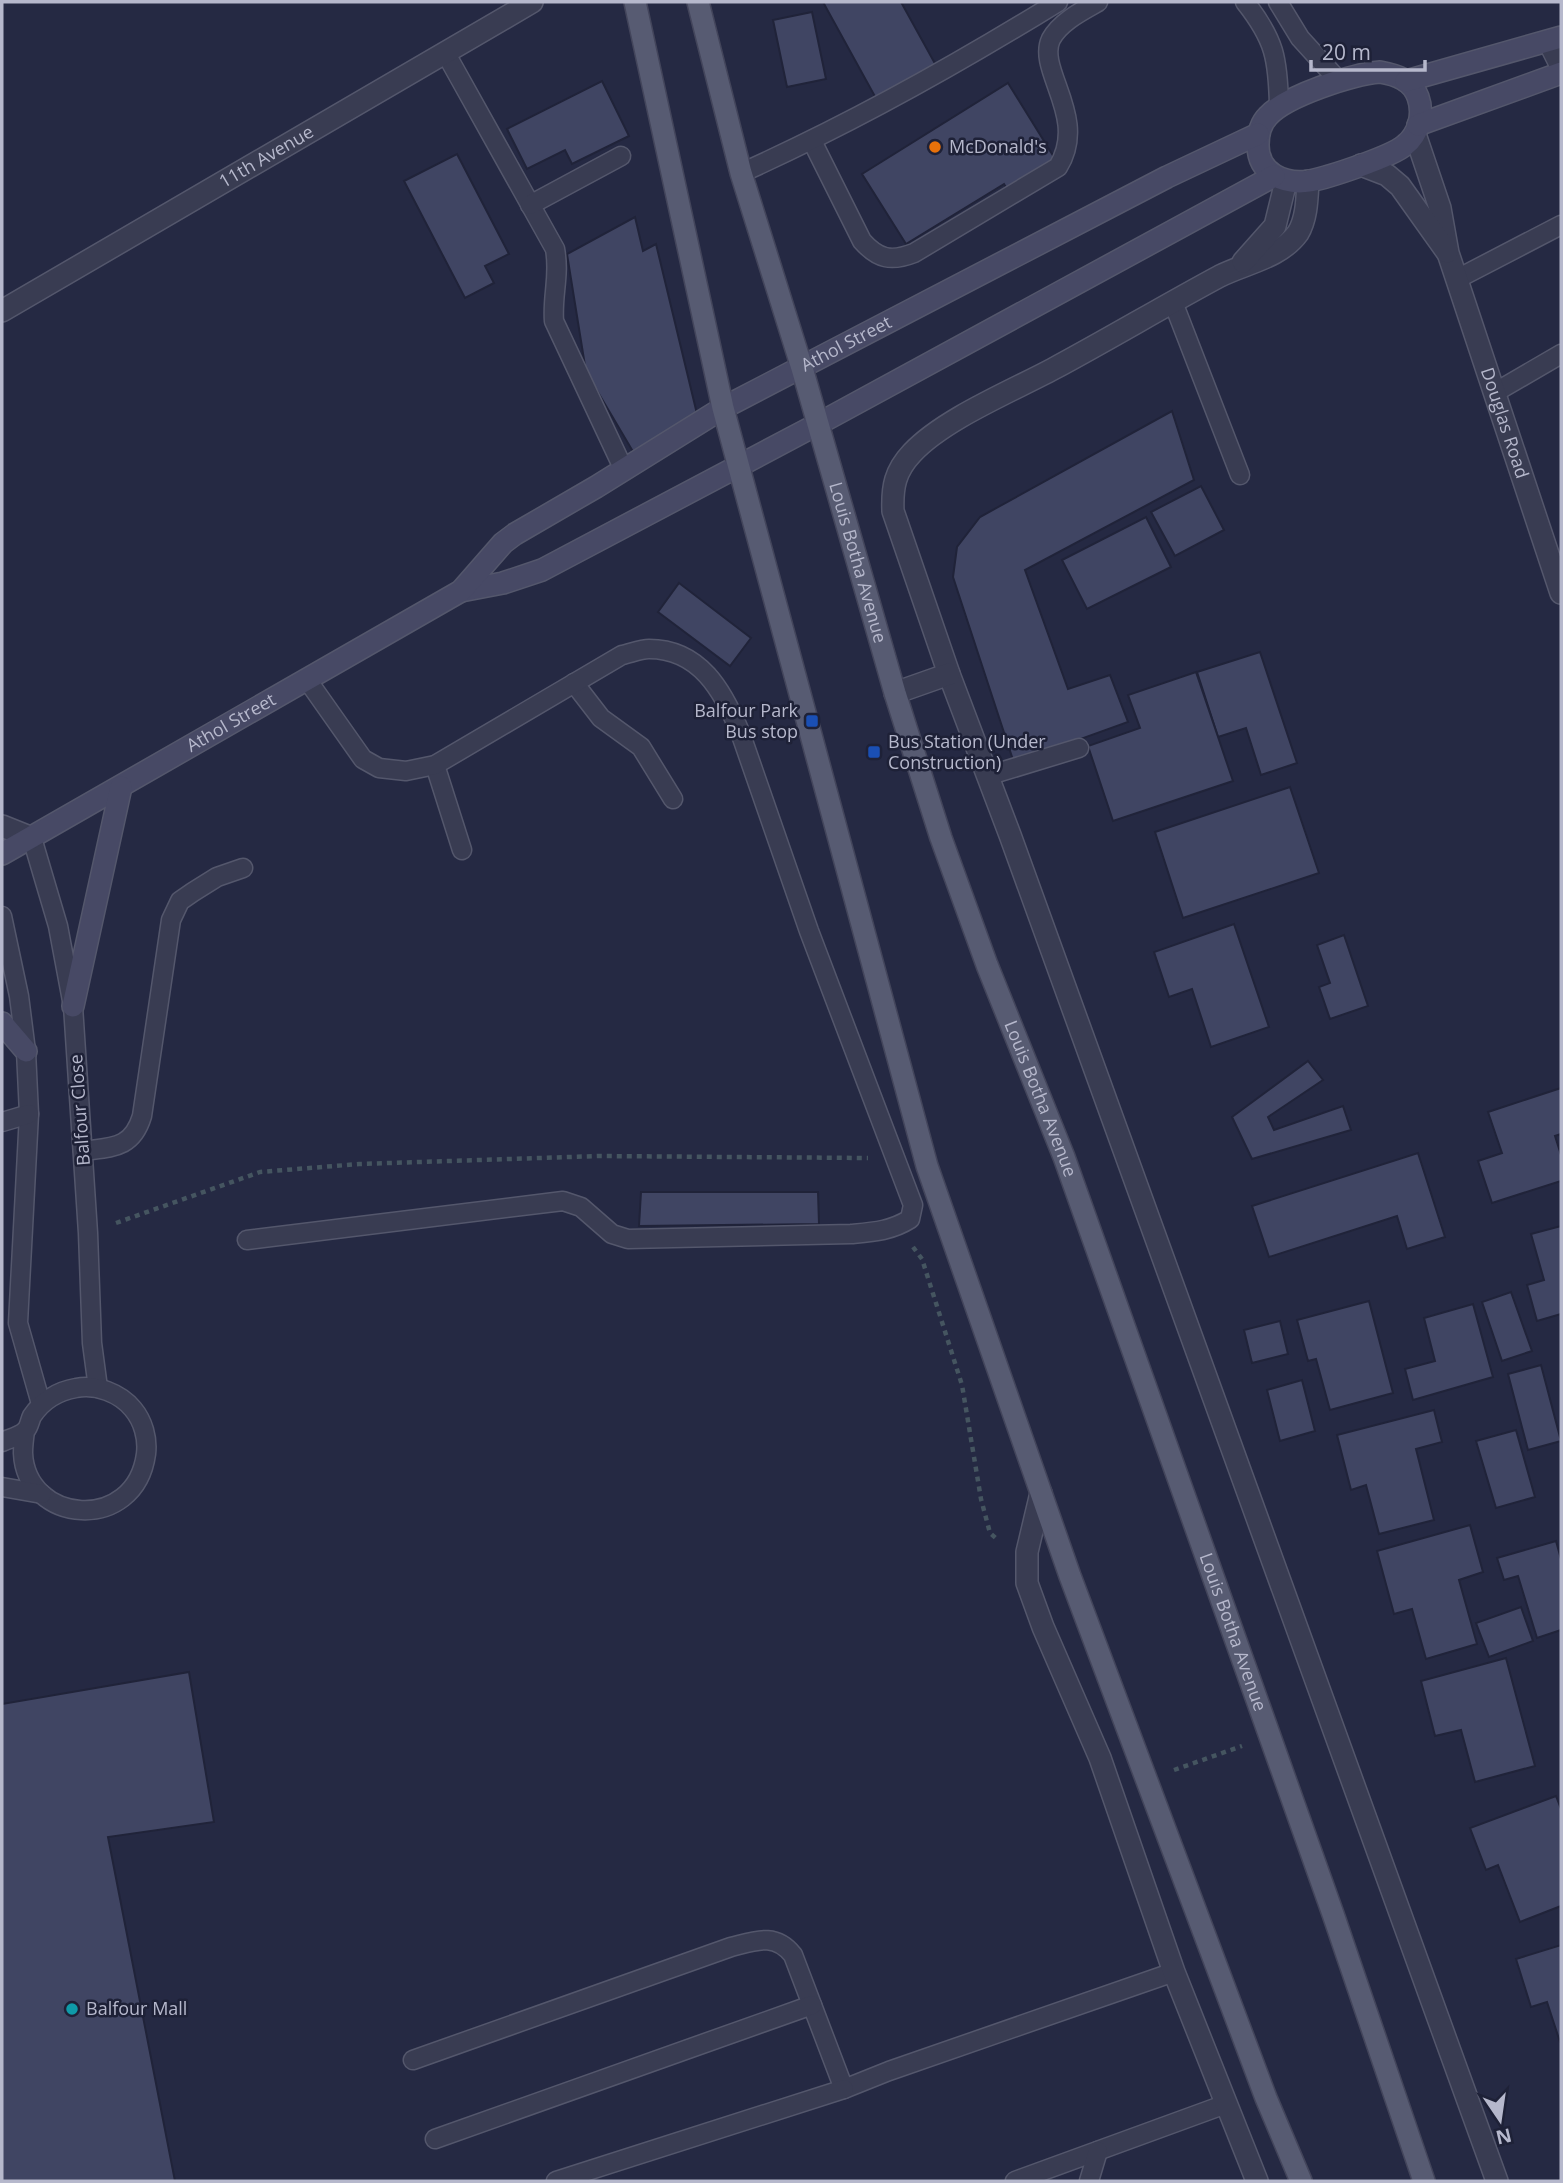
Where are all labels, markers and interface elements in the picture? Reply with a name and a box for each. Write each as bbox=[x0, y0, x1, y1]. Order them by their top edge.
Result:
scale bar bbox=[1311, 28, 1425, 72]
text: 20 m bbox=[1322, 38, 1371, 66]
street label: 11th Avenue bbox=[214, 119, 317, 193]
place label: McDonald's bbox=[949, 134, 1047, 158]
marker: McDonald's bbox=[927, 139, 943, 155]
street label: Athol Street bbox=[796, 309, 895, 377]
street label: Douglas Road bbox=[1476, 364, 1535, 481]
street label: Louis Botha Avenue bbox=[824, 479, 893, 646]
street label: Athol Street bbox=[182, 687, 280, 757]
place label: Balfour Park Bus stop bbox=[694, 698, 799, 743]
marker: Balfour Park Bus stop bbox=[804, 713, 820, 729]
place label: Bus Station (Under Construction) bbox=[888, 729, 1046, 774]
marker: Bus Station (Under Construction) bbox=[866, 744, 882, 760]
street label: Louis Botha Avenue bbox=[999, 1017, 1083, 1180]
street label: Balfour Close bbox=[63, 1054, 95, 1167]
street label: Louis Botha Avenue bbox=[1195, 1549, 1273, 1714]
place label: Balfour Mall bbox=[86, 1996, 187, 2020]
marker: Balfour Mall bbox=[64, 2001, 80, 2017]
north arrow bbox=[1465, 2085, 1535, 2155]
text: N bbox=[1493, 2122, 1514, 2151]

